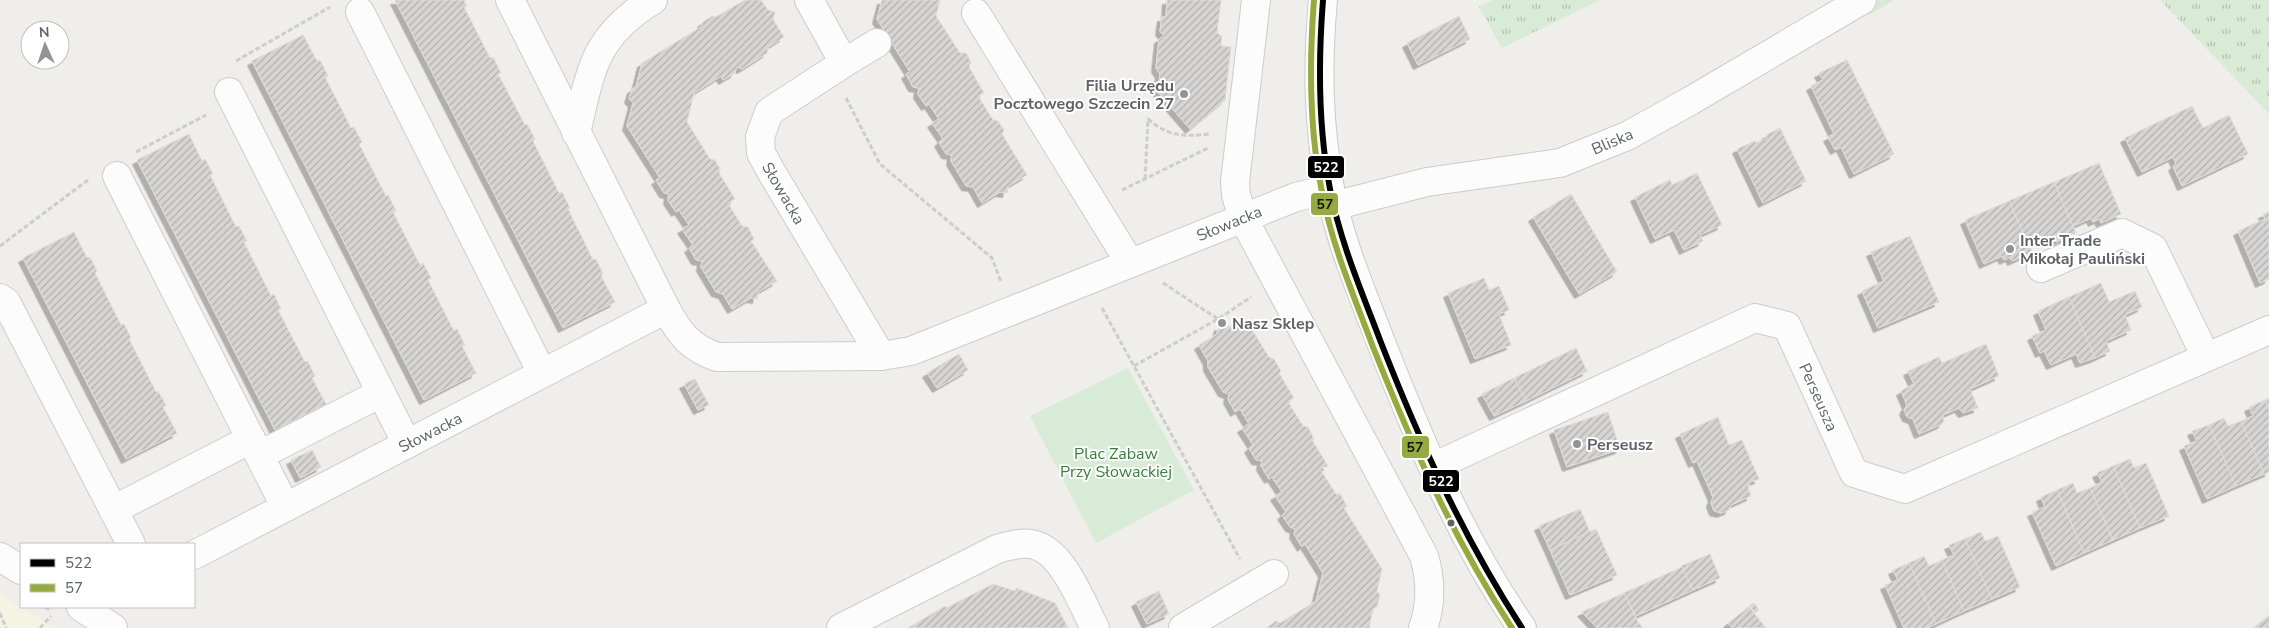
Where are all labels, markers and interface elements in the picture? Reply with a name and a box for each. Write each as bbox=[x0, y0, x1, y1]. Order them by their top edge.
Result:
north arrow bbox=[20, 20, 70, 70]
text: N bbox=[39, 23, 50, 42]
place label: Filia Urzędu Pocztowego Szczecin 27 bbox=[993, 75, 1174, 115]
marker: Filia Urzędu Pocztowego Szczecin 27 bbox=[1178, 88, 1190, 100]
street label: Bliska bbox=[1588, 123, 1637, 161]
line badge: 522 bbox=[1307, 155, 1345, 179]
street label: Słowacka bbox=[756, 158, 810, 229]
text: 522 bbox=[1313, 158, 1339, 177]
line badge: 57 bbox=[1310, 192, 1339, 216]
text: 57 bbox=[1317, 195, 1333, 214]
street label: Słowacka bbox=[1193, 201, 1265, 247]
place label: Inter Trade Mikołaj Pauliński bbox=[2020, 230, 2145, 270]
marker: Inter Trade Mikołaj Pauliński bbox=[2004, 243, 2016, 255]
place label: Nasz Sklep bbox=[1232, 313, 1314, 335]
marker: Nasz Sklep bbox=[1216, 317, 1228, 329]
street label: Perseusza bbox=[1793, 360, 1843, 435]
street label: Słowacka bbox=[395, 407, 466, 458]
place label: Perseusz bbox=[1587, 434, 1653, 456]
line badge: 57 bbox=[1401, 435, 1430, 459]
text: 57 bbox=[1407, 438, 1423, 457]
marker: Perseusz bbox=[1571, 438, 1583, 450]
park label: Plac Zabaw Przy Słowackiej bbox=[1060, 443, 1172, 483]
line badge: 522 bbox=[1422, 469, 1460, 493]
text: 522 bbox=[1428, 472, 1454, 491]
unlabelled marker bbox=[1446, 518, 1456, 528]
legend bbox=[20, 543, 195, 608]
text: 522 bbox=[65, 553, 92, 573]
text: 57 bbox=[65, 578, 83, 598]

